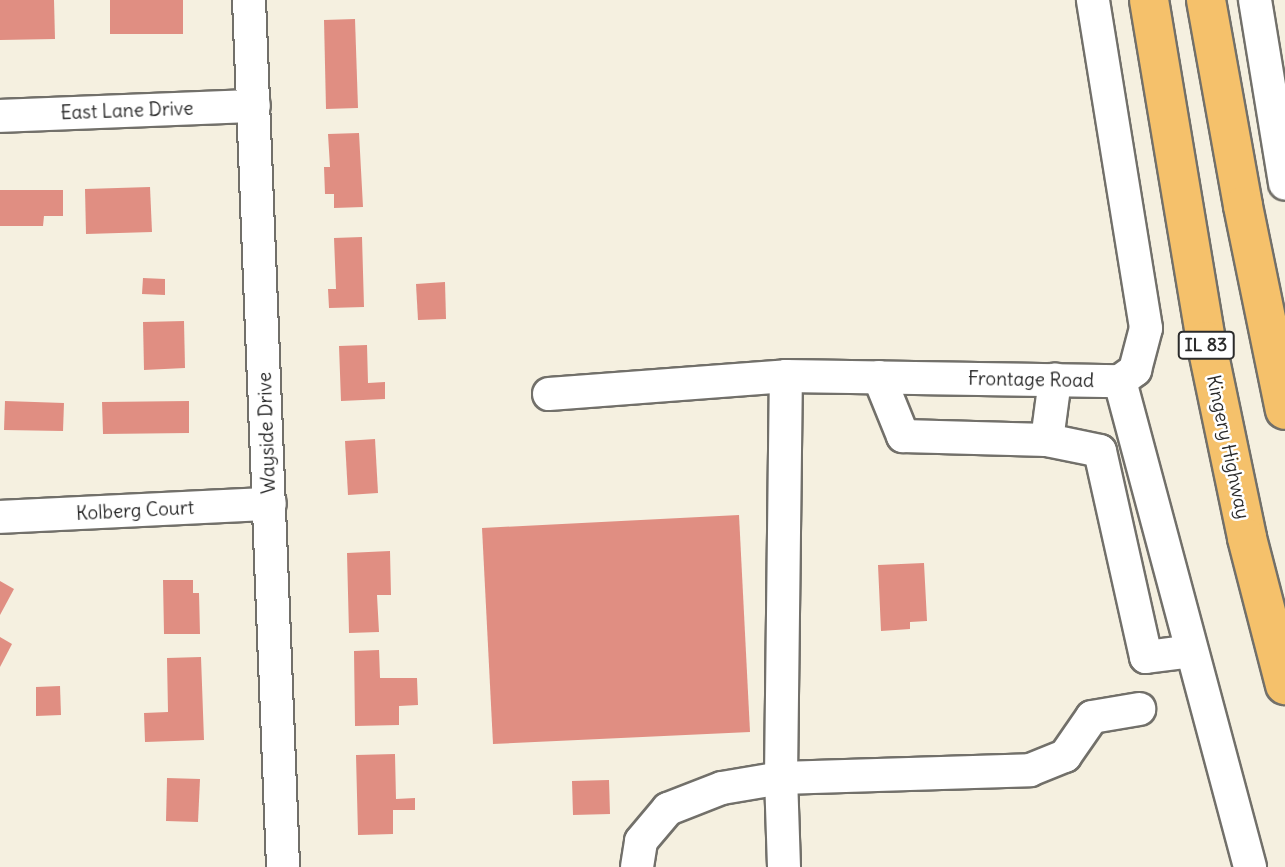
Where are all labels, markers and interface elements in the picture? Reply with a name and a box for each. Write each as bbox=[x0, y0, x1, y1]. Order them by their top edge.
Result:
street label: East Lane Drive bbox=[60, 97, 194, 125]
road number: IL 83 bbox=[1176, 330, 1236, 360]
street label: Frontage Road bbox=[968, 368, 1094, 392]
street label: Wayside Drive bbox=[253, 372, 281, 494]
street label: Kingery Highway bbox=[1202, 373, 1254, 521]
street label: Kolberg Court bbox=[75, 497, 195, 525]

